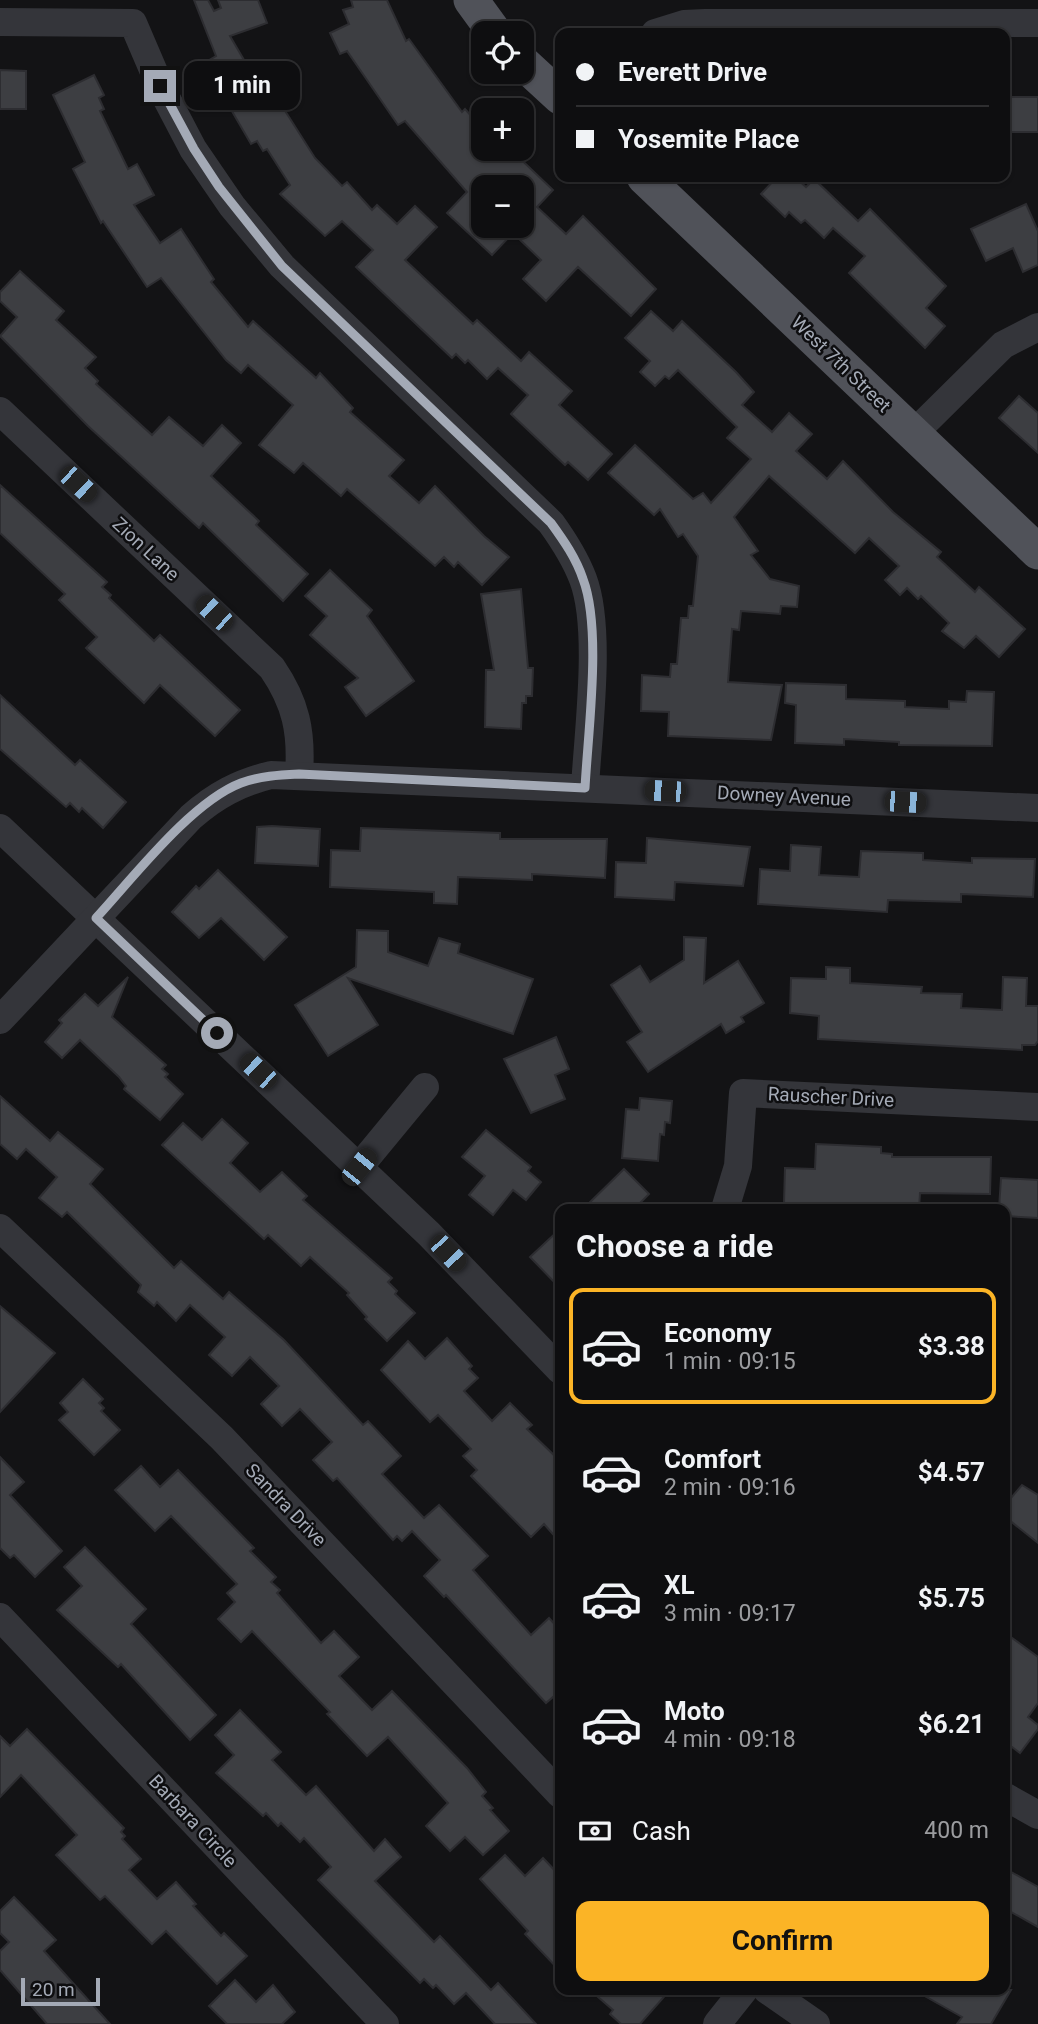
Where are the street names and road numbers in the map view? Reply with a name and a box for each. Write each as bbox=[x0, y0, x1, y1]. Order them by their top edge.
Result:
street label: West 7th Street bbox=[786, 311, 896, 417]
street label: Zion Lane bbox=[108, 512, 184, 586]
street label: Downey Avenue bbox=[717, 781, 851, 811]
street label: Rauscher Drive bbox=[767, 1082, 895, 1112]
street label: Sandra Drive bbox=[241, 1459, 331, 1551]
street label: Barbara Circle bbox=[144, 1770, 242, 1872]

